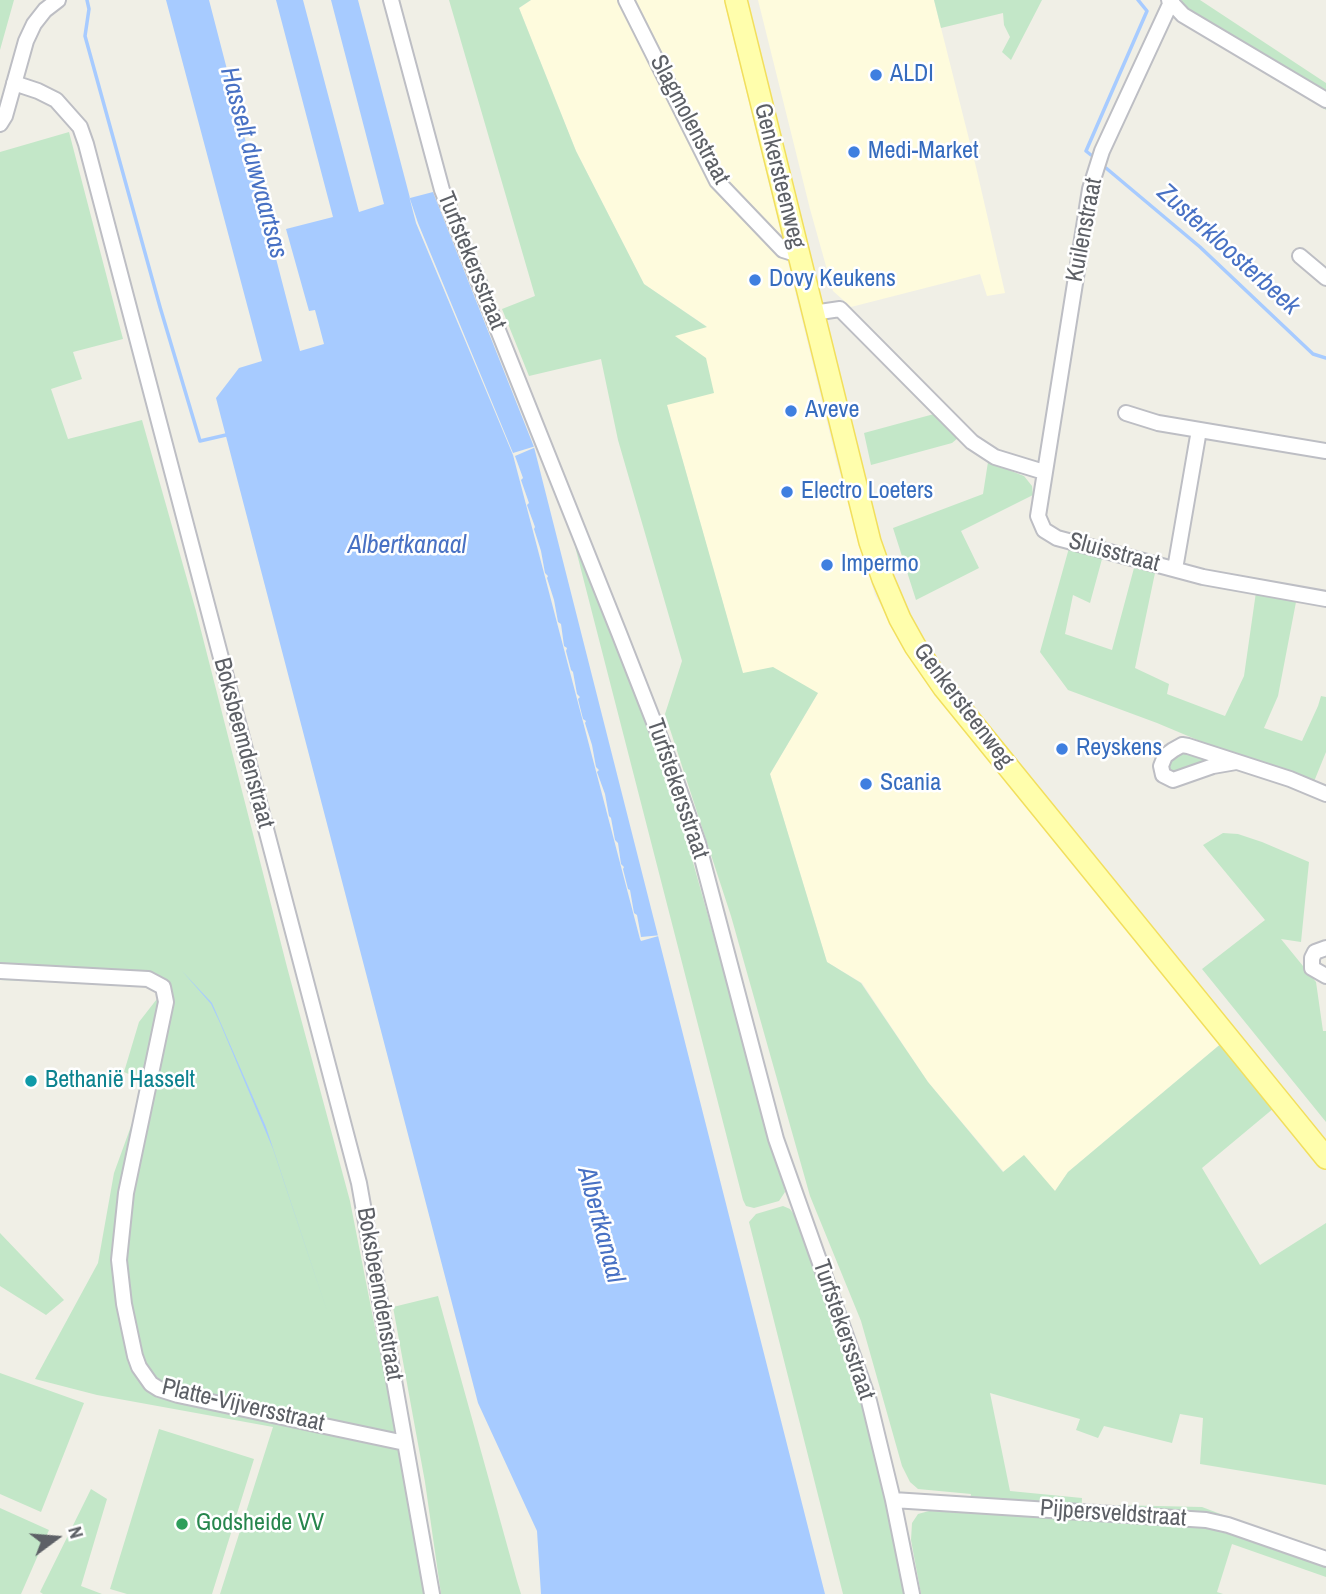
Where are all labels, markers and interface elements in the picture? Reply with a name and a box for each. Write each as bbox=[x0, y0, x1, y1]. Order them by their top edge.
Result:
street label: Slagmolenstraat bbox=[643, 50, 735, 190]
place label: ALDI bbox=[890, 61, 934, 89]
water label: Hasselt duwvaartsas bbox=[212, 64, 294, 262]
marker: ALDI bbox=[868, 67, 884, 83]
street label: Genkersteenweg bbox=[747, 100, 811, 252]
place label: Medi-Market bbox=[868, 138, 978, 166]
marker: Medi-Market bbox=[846, 144, 862, 160]
street label: Kuilenstraat bbox=[1061, 176, 1109, 284]
water label: Zusterkloosterbeek bbox=[1150, 178, 1306, 322]
street label: Turfstekersstraat bbox=[430, 188, 512, 334]
place label: Dovy Keukens bbox=[769, 266, 896, 294]
marker: Dovy Keukens bbox=[747, 272, 763, 288]
place label: Aveve bbox=[805, 397, 859, 425]
marker: Aveve bbox=[783, 403, 799, 419]
place label: Electro Loeters bbox=[801, 478, 933, 506]
marker: Electro Loeters bbox=[779, 484, 795, 500]
street label: Sluisstraat bbox=[1065, 527, 1163, 579]
water label: Albertkanaal bbox=[348, 530, 466, 562]
place label: Impermo bbox=[841, 551, 919, 579]
marker: Impermo bbox=[819, 557, 835, 573]
street label: Genkersteenweg bbox=[907, 638, 1019, 774]
street label: Boksbeemdenstraat bbox=[206, 655, 280, 831]
street label: Turfstekersstraat bbox=[640, 715, 714, 863]
place label: Reyskens bbox=[1076, 735, 1162, 763]
marker: Reyskens bbox=[1054, 741, 1070, 757]
place label: Scania bbox=[880, 770, 941, 798]
marker: Scania bbox=[858, 776, 874, 792]
place label: Bethanië Hasselt bbox=[45, 1067, 195, 1095]
marker: Bethanië Hasselt bbox=[23, 1073, 39, 1089]
water label: Albertkanaal bbox=[570, 1164, 630, 1286]
street label: Boksbeemdenstraat bbox=[350, 1205, 408, 1383]
street label: Turfstekersstraat bbox=[806, 1256, 880, 1404]
street label: Platte-Vijversstraat bbox=[159, 1373, 327, 1439]
street label: Pijpersveldstraat bbox=[1039, 1495, 1187, 1533]
north arrow bbox=[21, 1503, 91, 1573]
place label: Godsheide VV bbox=[196, 1510, 324, 1538]
marker: Godsheide VV bbox=[174, 1516, 190, 1532]
text: N bbox=[62, 1523, 90, 1541]

